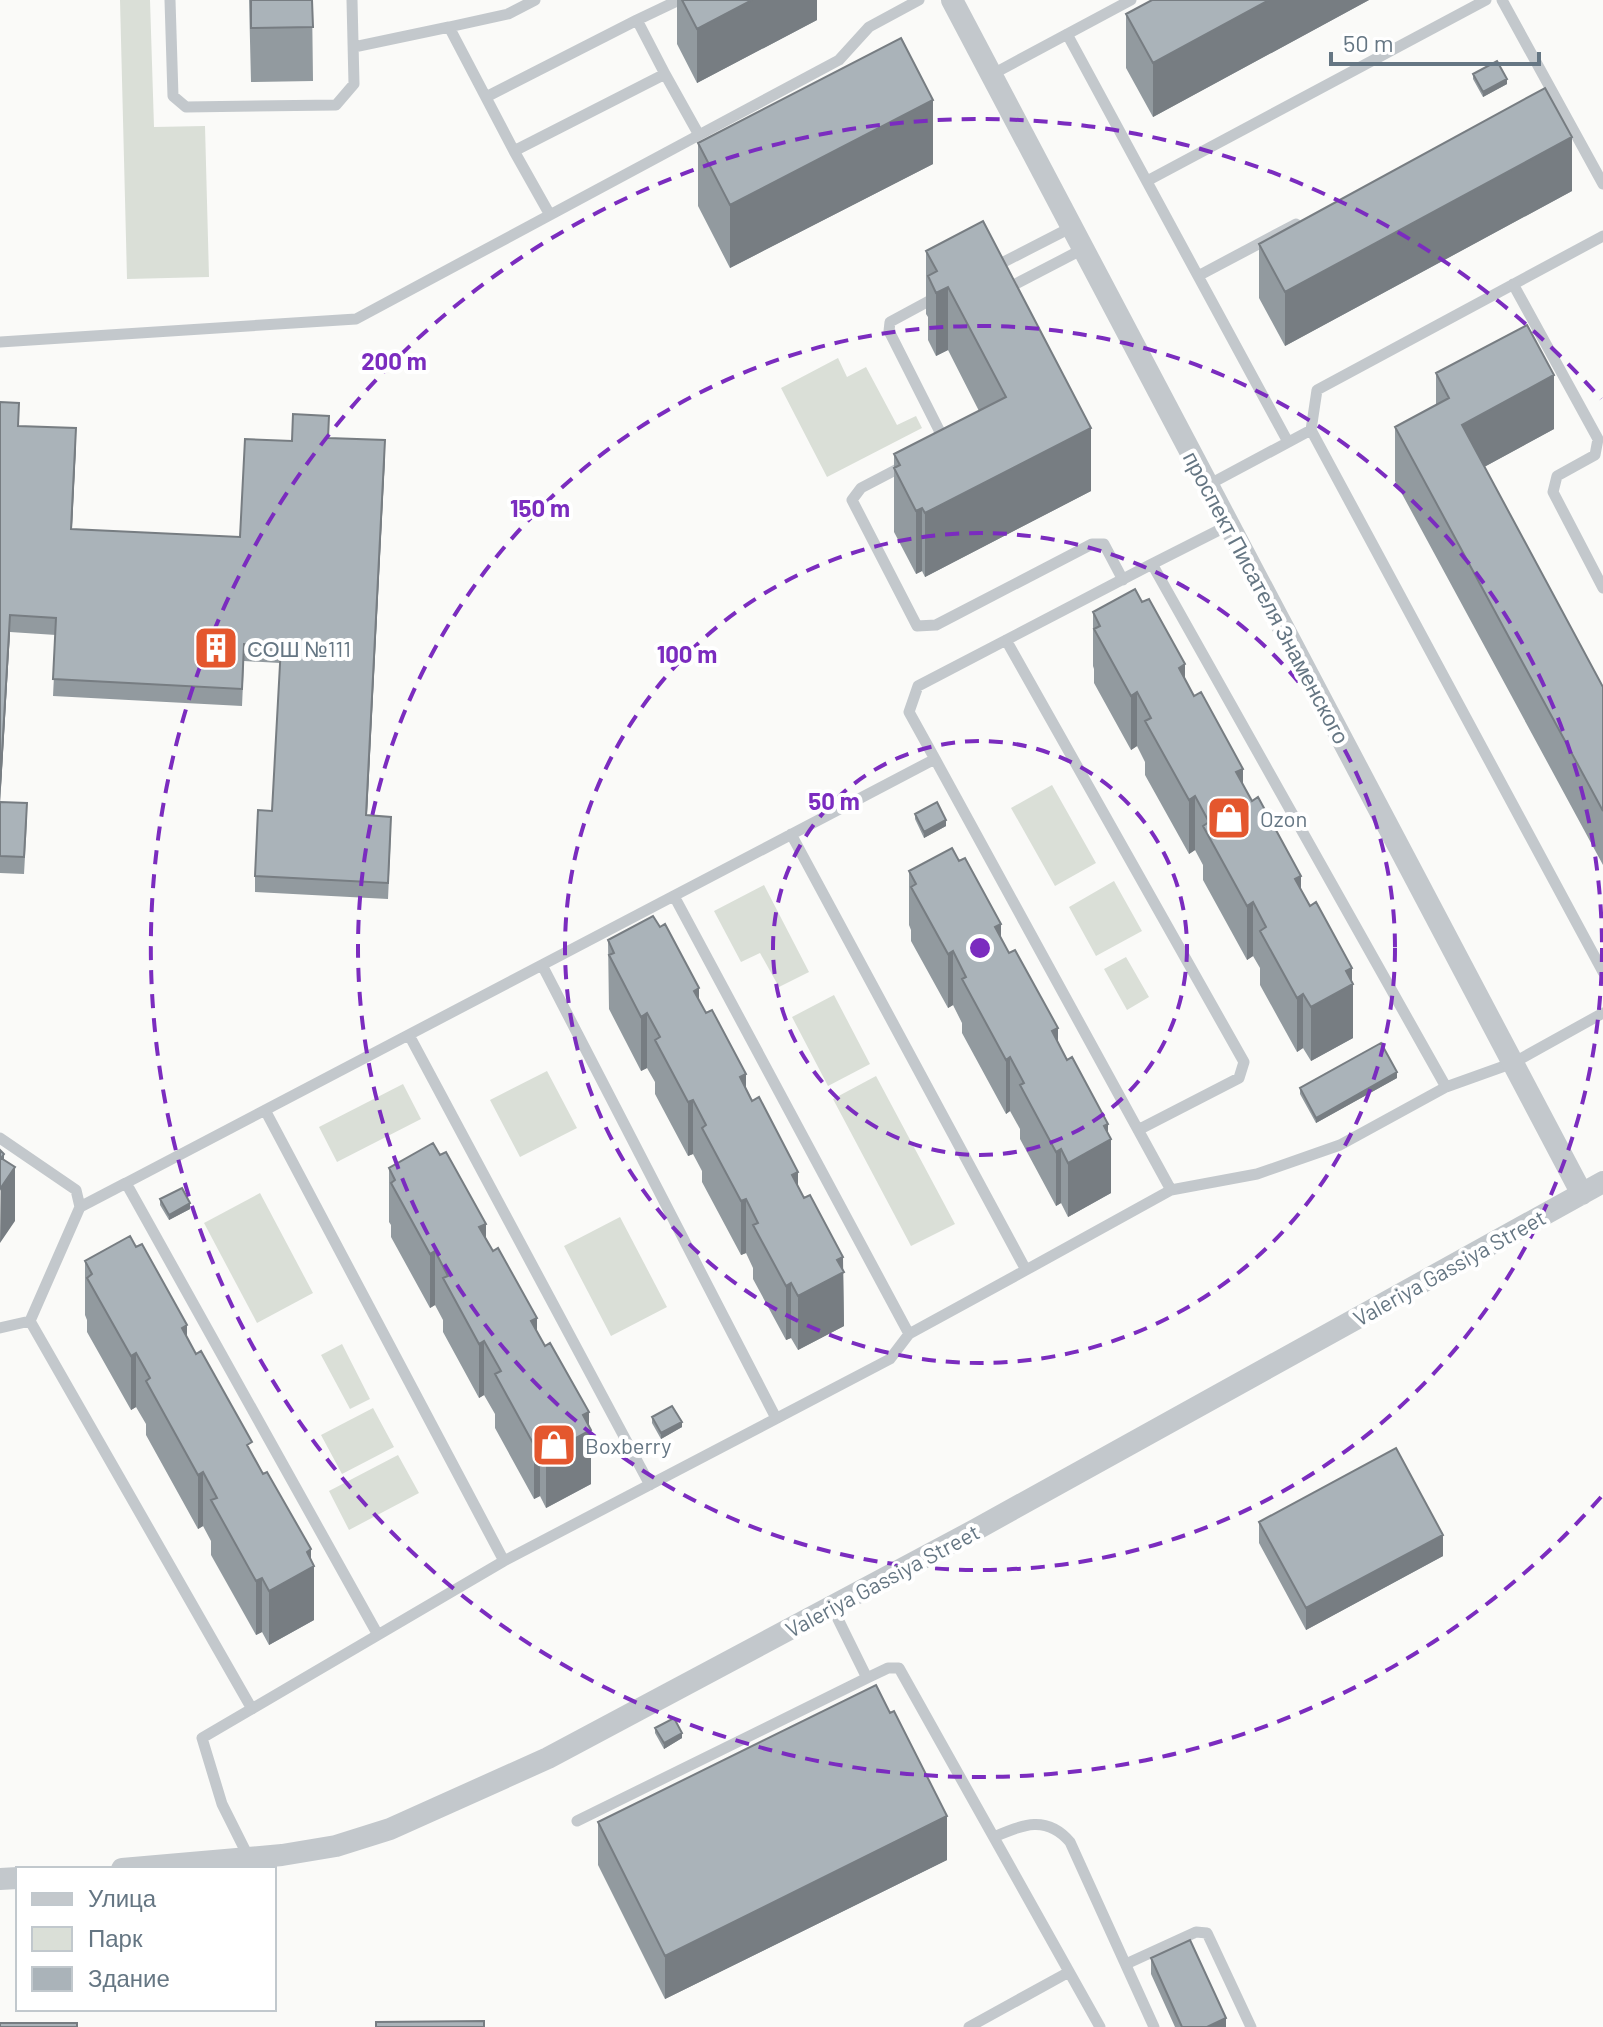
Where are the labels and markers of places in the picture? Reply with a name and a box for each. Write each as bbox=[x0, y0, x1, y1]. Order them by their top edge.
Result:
building icon: СОШ №111 bbox=[192, 624, 240, 672]
place label: СОШ №111 bbox=[247, 635, 351, 661]
shop icon: Ozon bbox=[1205, 794, 1253, 842]
place label: Ozon bbox=[1260, 805, 1307, 831]
centre of rings bbox=[966, 934, 994, 962]
shop icon: Boxberry bbox=[530, 1421, 578, 1469]
place label: Boxberry bbox=[585, 1432, 671, 1458]

